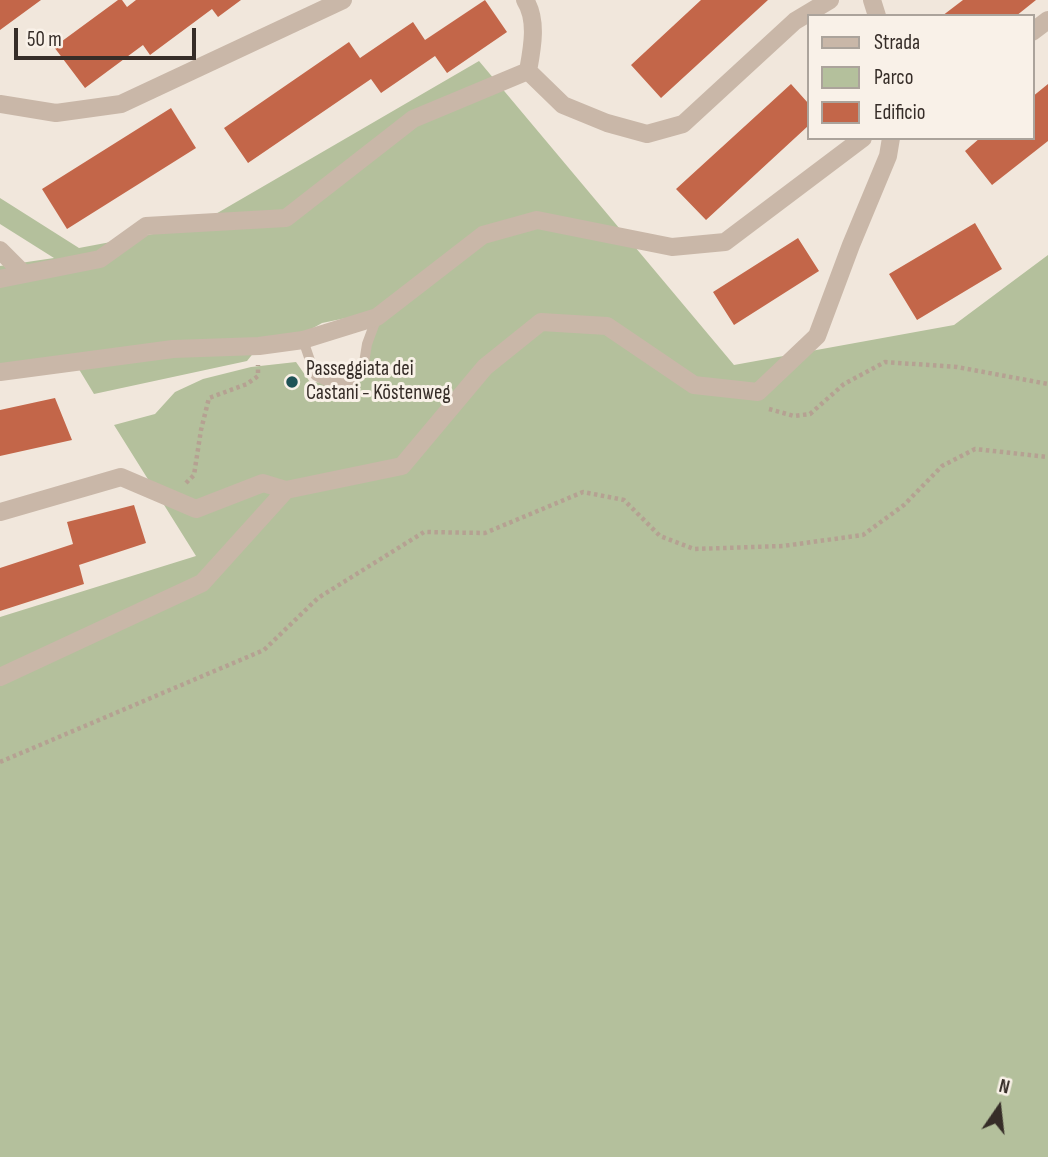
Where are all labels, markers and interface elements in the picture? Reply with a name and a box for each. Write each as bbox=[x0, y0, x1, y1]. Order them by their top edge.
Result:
scale bar bbox=[18, 14, 200, 58]
legend bbox=[806, 14, 1034, 140]
text: 50 m bbox=[27, 27, 62, 52]
text: Strada bbox=[874, 30, 920, 55]
text: Parco bbox=[874, 65, 913, 90]
text: Edificio bbox=[874, 100, 925, 125]
place label: Passeggiata dei Castani - Köstenweg bbox=[306, 357, 451, 407]
marker: Passeggiata dei Castani - Köstenweg bbox=[284, 374, 300, 390]
north arrow bbox=[964, 1073, 1034, 1143]
text: N bbox=[996, 1075, 1012, 1100]

